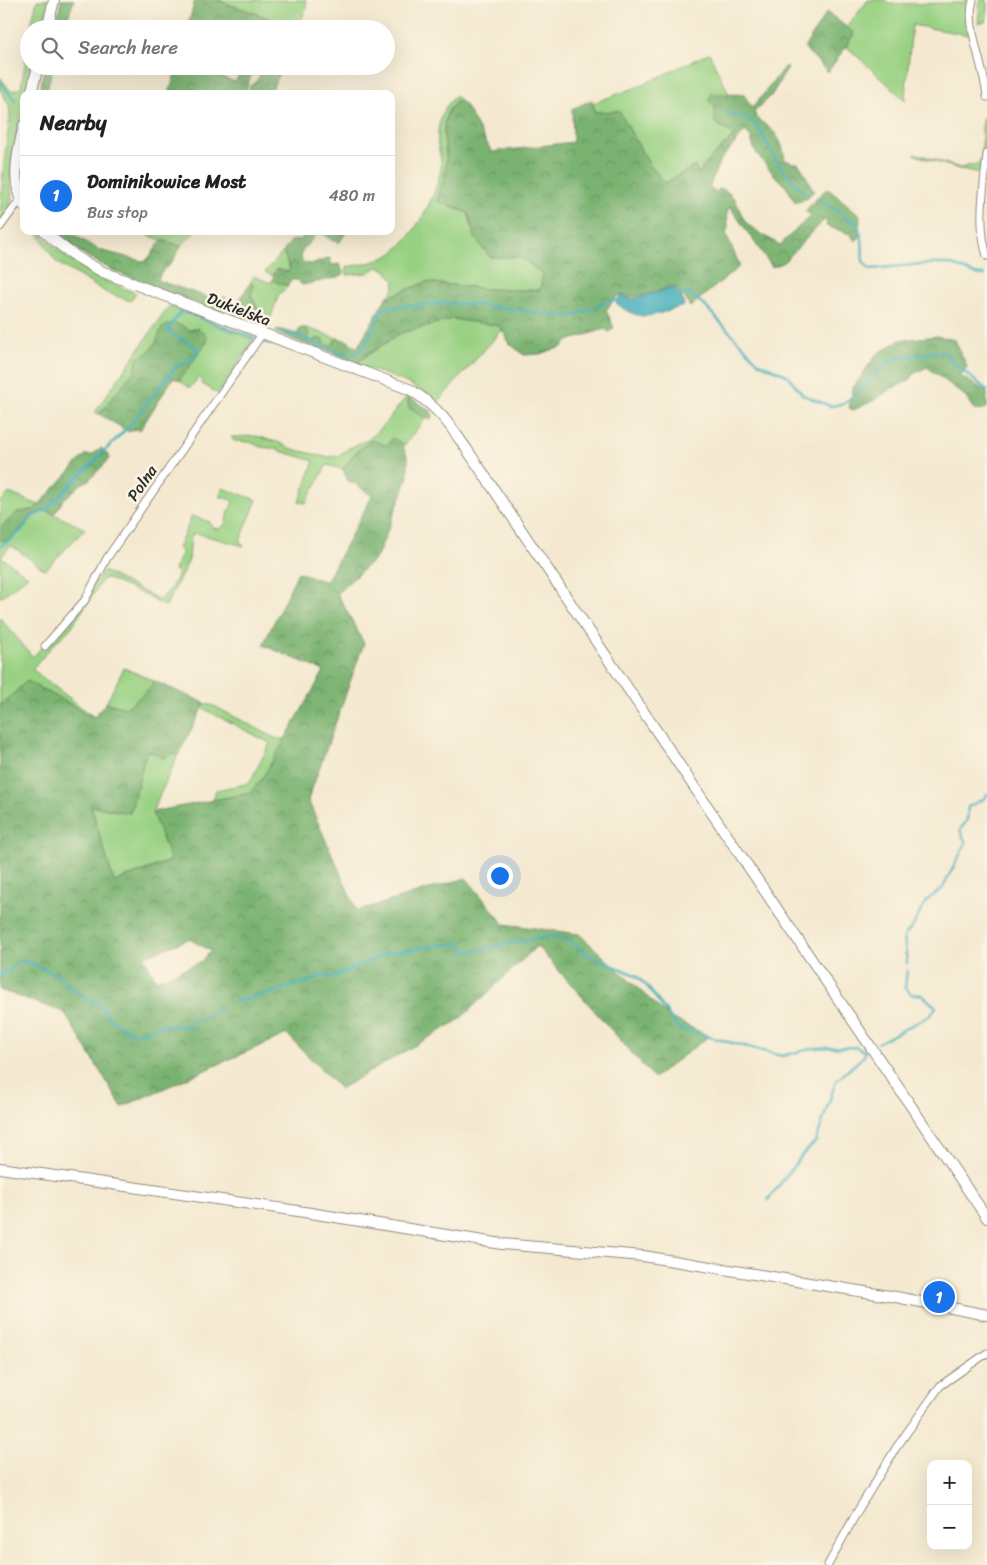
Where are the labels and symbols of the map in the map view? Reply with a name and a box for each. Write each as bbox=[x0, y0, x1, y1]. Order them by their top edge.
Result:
street label: Dukielska bbox=[203, 284, 275, 334]
street label: Polna bbox=[119, 458, 166, 507]
your location bbox=[487, 863, 513, 889]
pin: 1 bbox=[923, 1278, 955, 1316]

